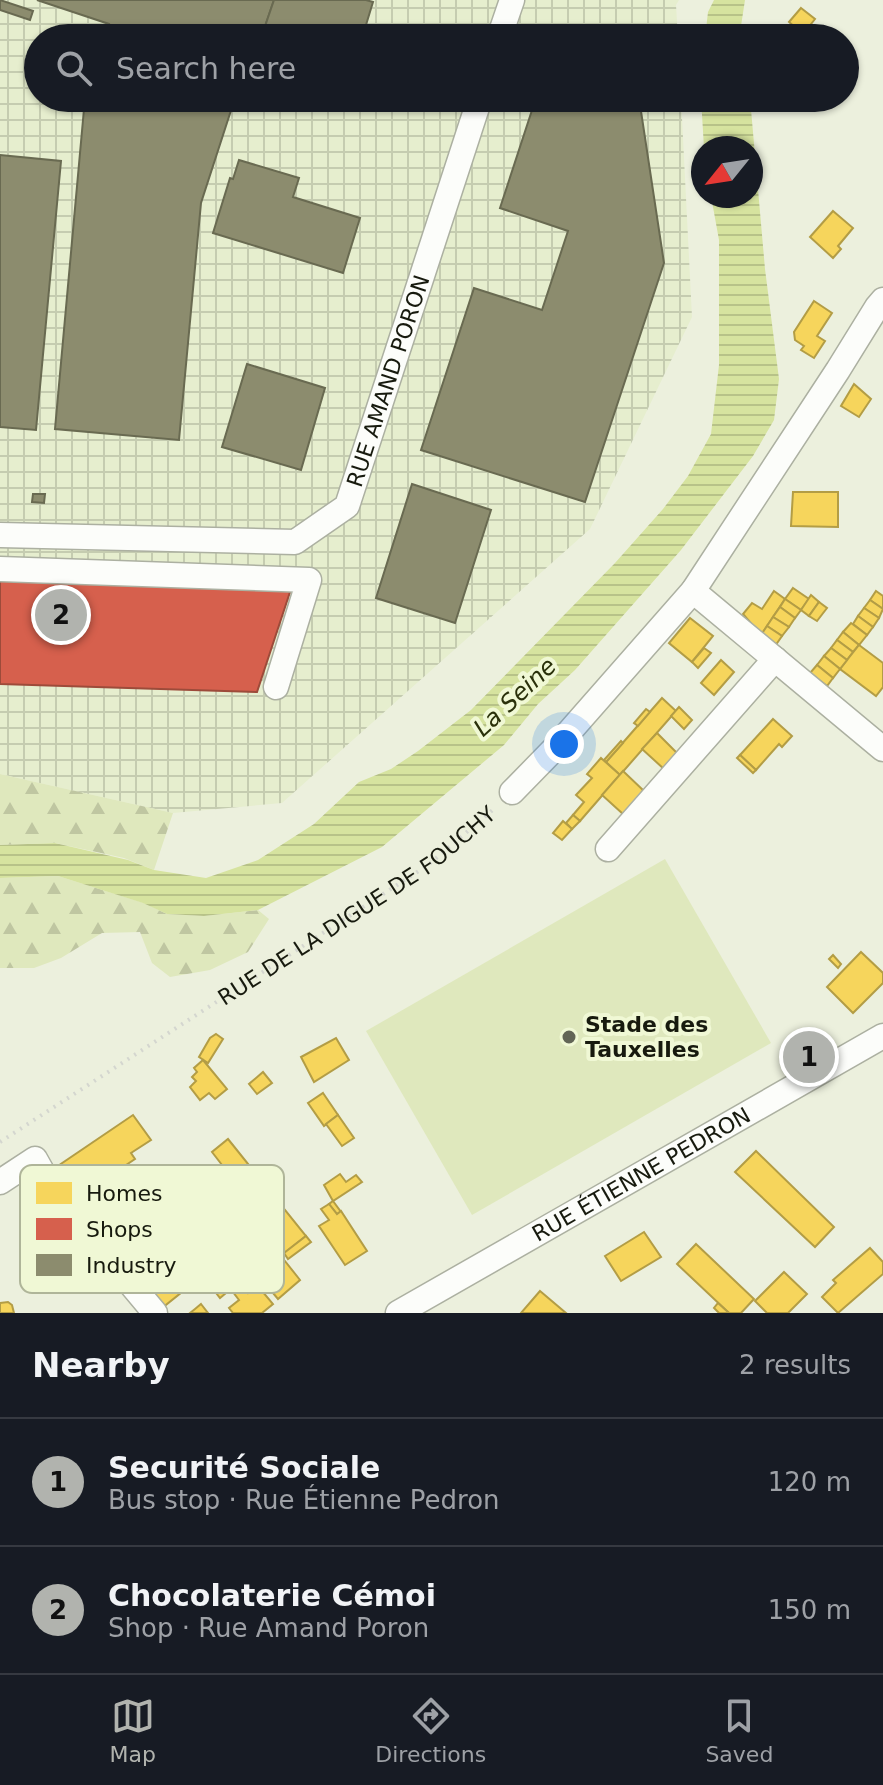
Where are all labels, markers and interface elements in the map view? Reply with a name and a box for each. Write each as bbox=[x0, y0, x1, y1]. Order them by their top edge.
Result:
search box bbox=[24, 24, 859, 112]
icon: search bbox=[52, 46, 96, 90]
text: Search here bbox=[116, 51, 296, 86]
north arrow bbox=[691, 136, 763, 208]
street label: RUE AMAND PORON bbox=[342, 272, 435, 490]
pin: 2 bbox=[35, 585, 87, 645]
water label: La Seine bbox=[468, 652, 562, 742]
your location bbox=[544, 724, 584, 764]
street label: RUE DE LA DIGUE DE FOUCHY bbox=[213, 801, 501, 1011]
place label: Stade des Tauxelles bbox=[585, 1012, 708, 1062]
pin: 1 bbox=[783, 1027, 835, 1087]
marker: Stade des Tauxelles bbox=[560, 1028, 578, 1046]
street label: RUE ÉTIENNE PEDRON bbox=[528, 1102, 755, 1247]
legend bbox=[20, 1165, 284, 1293]
text: Homes bbox=[86, 1181, 162, 1206]
text: Shops bbox=[86, 1217, 153, 1242]
text: Industry bbox=[86, 1253, 177, 1278]
text: Nearby bbox=[32, 1345, 170, 1385]
text: 2 results bbox=[739, 1350, 851, 1380]
text: Securité Sociale bbox=[108, 1450, 380, 1485]
text: 1 bbox=[49, 1467, 67, 1497]
text: 120 m bbox=[768, 1467, 851, 1497]
text: Bus stop · Rue Étienne Pedron bbox=[108, 1485, 500, 1515]
text: Chocolaterie Cémoi bbox=[108, 1578, 436, 1613]
text: 2 bbox=[49, 1595, 67, 1625]
text: 150 m bbox=[768, 1595, 851, 1625]
text: Shop · Rue Amand Poron bbox=[108, 1613, 429, 1643]
tab: Map bbox=[110, 1694, 156, 1767]
tab: Directions bbox=[375, 1694, 486, 1767]
tab: Saved bbox=[705, 1694, 773, 1767]

